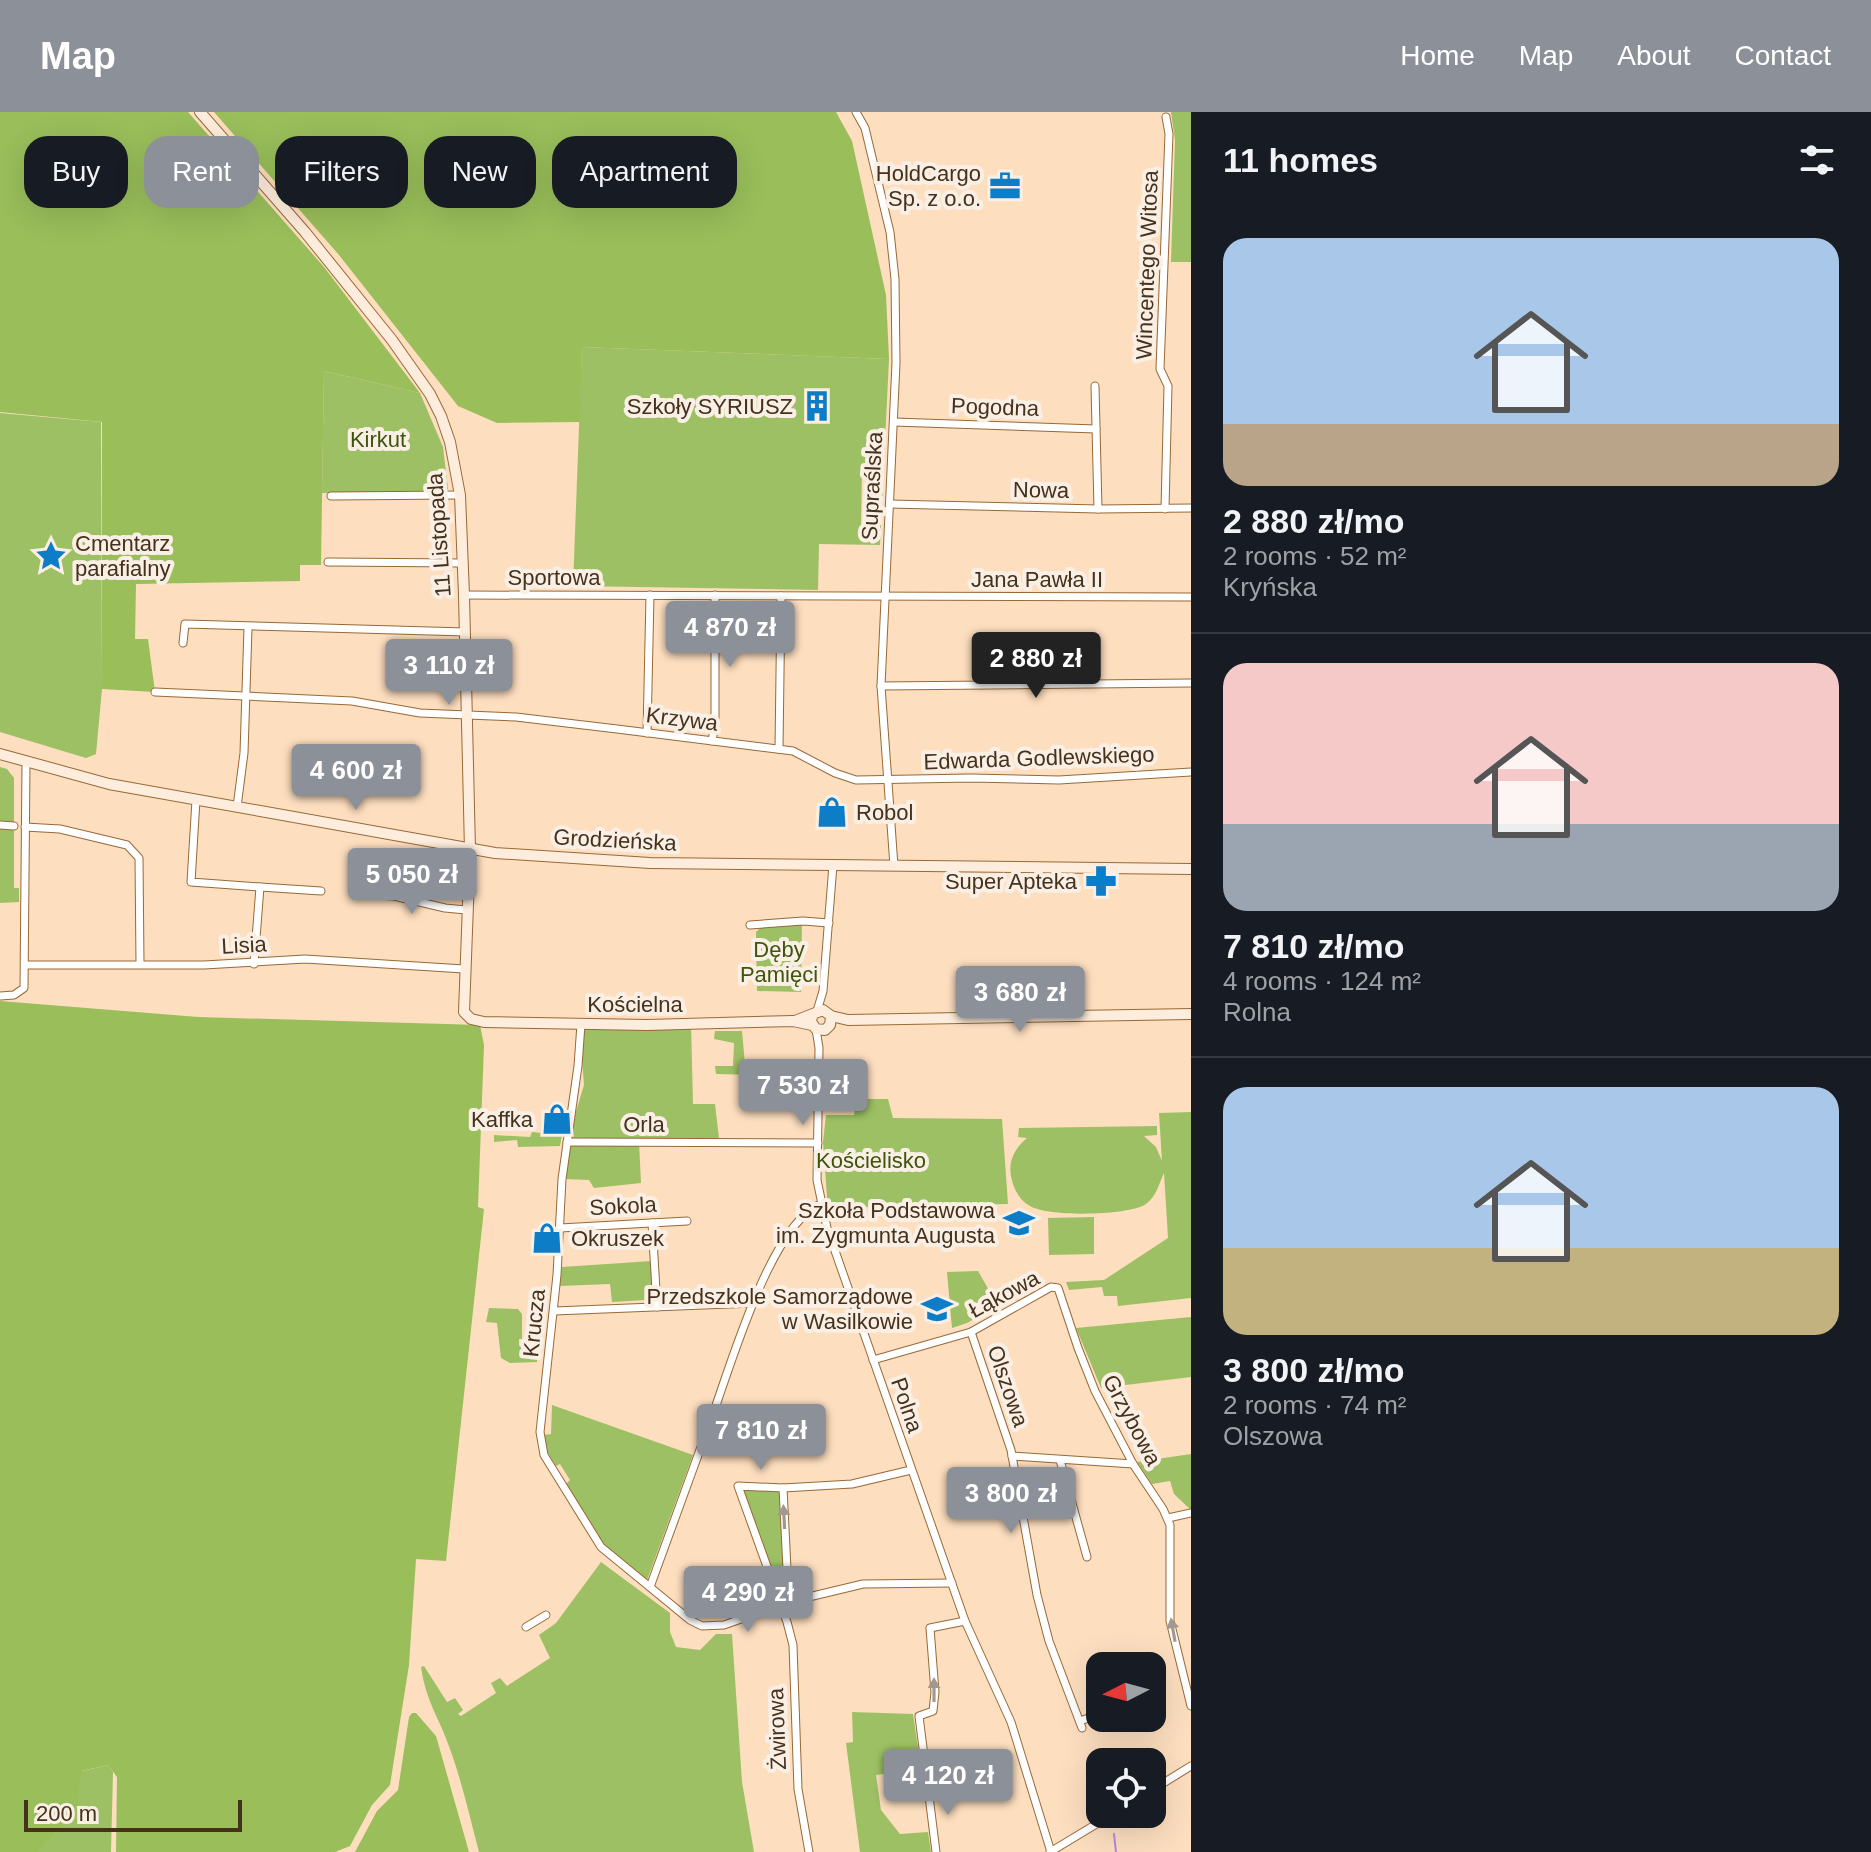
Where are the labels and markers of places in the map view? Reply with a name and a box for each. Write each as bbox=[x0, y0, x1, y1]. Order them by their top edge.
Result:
place label: HoldCargo Sp. z o.o. bbox=[876, 161, 981, 211]
office icon: HoldCargo Sp. z o.o. bbox=[988, 169, 1022, 203]
building icon: Szkoły SYRIUSZ bbox=[800, 389, 834, 423]
place label: Szkoły SYRIUSZ bbox=[627, 394, 793, 419]
place label: Cmentarz parafialny bbox=[75, 531, 170, 581]
place icon: Cmentarz parafialny bbox=[34, 539, 68, 573]
pin: 4 870 zł bbox=[647, 601, 813, 669]
pin: 2 880 zł bbox=[953, 632, 1119, 700]
pin: 3 110 zł bbox=[366, 639, 532, 707]
pin: 4 600 zł bbox=[273, 744, 439, 812]
shop icon: Robol bbox=[815, 795, 849, 829]
place label: Robol bbox=[856, 800, 913, 825]
pin: 5 050 zł bbox=[329, 848, 495, 916]
pharmacy icon: Super Apteka bbox=[1084, 864, 1118, 898]
place label: Super Apteka bbox=[945, 869, 1078, 894]
pin: 3 680 zł bbox=[937, 966, 1103, 1034]
pin: 7 530 zł bbox=[720, 1059, 886, 1127]
shop icon: Kaffka bbox=[540, 1102, 574, 1136]
place label: Kaffka bbox=[471, 1107, 534, 1132]
place label: Szkoła Podstawowa im. Zygmunta Augusta bbox=[776, 1198, 996, 1248]
school or university icon: Szkoła Podstawowa im. Zygmunta Augusta bbox=[1002, 1206, 1036, 1240]
shop icon: Okruszek bbox=[530, 1221, 564, 1255]
place label: Okruszek bbox=[571, 1226, 665, 1251]
place label: Przedszkole Samorządowe w Wasilkowie bbox=[646, 1284, 913, 1334]
school or university icon: Przedszkole Samorządowe w Wasilkowie bbox=[920, 1292, 954, 1326]
pin: 7 810 zł bbox=[678, 1404, 844, 1472]
pin: 3 800 zł bbox=[928, 1467, 1094, 1535]
pin: 4 290 zł bbox=[665, 1566, 831, 1634]
pin: 4 120 zł bbox=[865, 1749, 1031, 1817]

